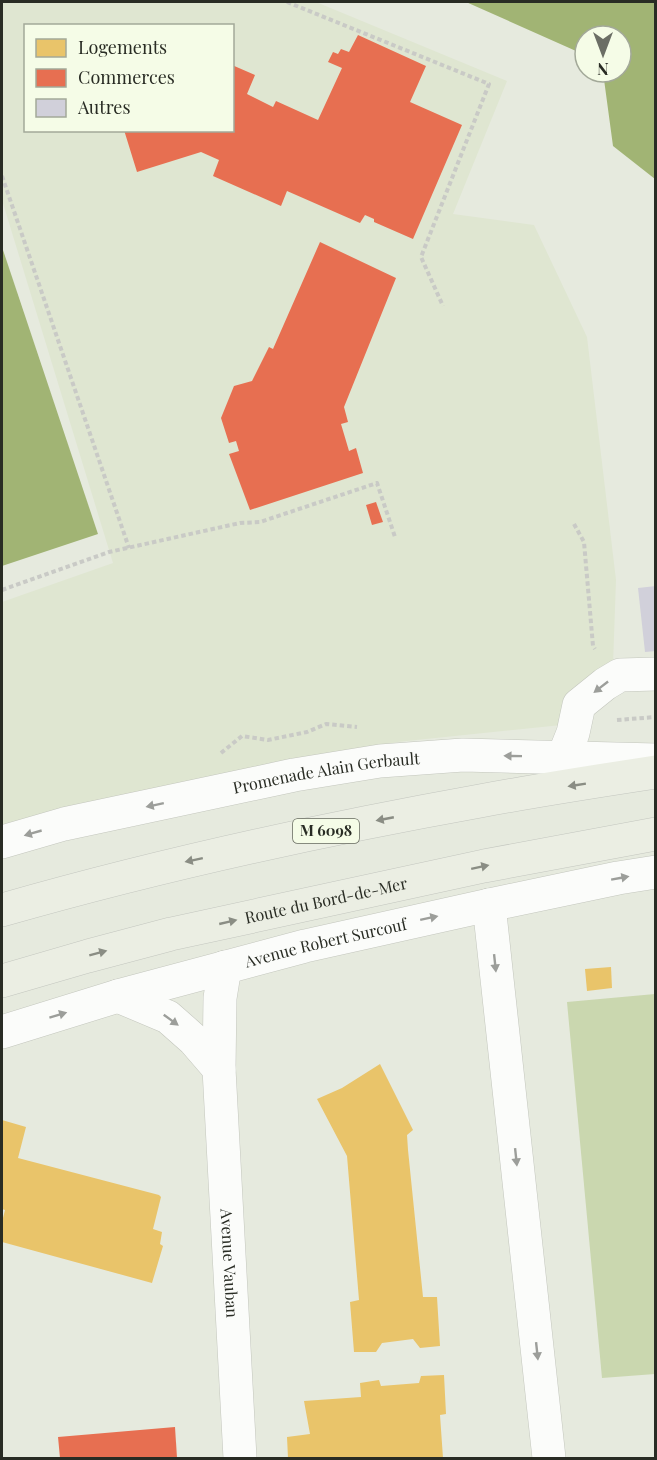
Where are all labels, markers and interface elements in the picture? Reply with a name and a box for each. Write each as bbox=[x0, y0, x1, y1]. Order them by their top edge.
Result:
legend bbox=[24, 24, 234, 132]
north arrow bbox=[573, 24, 633, 84]
text: Logements bbox=[78, 35, 167, 59]
text: N bbox=[597, 59, 609, 80]
text: Commerces bbox=[78, 65, 175, 89]
text: Autres bbox=[77, 95, 130, 119]
one-way arrow bbox=[593, 681, 609, 694]
street label: Promenade Alain Gerbault bbox=[231, 747, 421, 798]
one-way arrow bbox=[504, 752, 523, 761]
one-way arrow bbox=[567, 781, 586, 790]
one-way arrow bbox=[146, 800, 164, 810]
one-way arrow bbox=[375, 815, 394, 824]
road number: M 6098 bbox=[293, 819, 359, 843]
one-way arrow bbox=[24, 829, 42, 838]
one-way arrow bbox=[185, 855, 204, 865]
one-way arrow bbox=[471, 862, 490, 871]
street label: Route du Bord-de-Mer bbox=[243, 872, 409, 928]
one-way arrow bbox=[610, 873, 629, 882]
street label: Avenue Robert Surcouf bbox=[241, 912, 410, 972]
one-way arrow bbox=[420, 913, 439, 922]
one-way arrow bbox=[218, 916, 237, 926]
one-way arrow bbox=[89, 948, 107, 957]
one-way arrow bbox=[490, 954, 500, 973]
one-way arrow bbox=[49, 1010, 67, 1019]
one-way arrow bbox=[163, 1014, 179, 1027]
one-way arrow bbox=[511, 1148, 521, 1167]
street label: Avenue Vauban bbox=[217, 1207, 243, 1319]
one-way arrow bbox=[532, 1342, 542, 1361]

